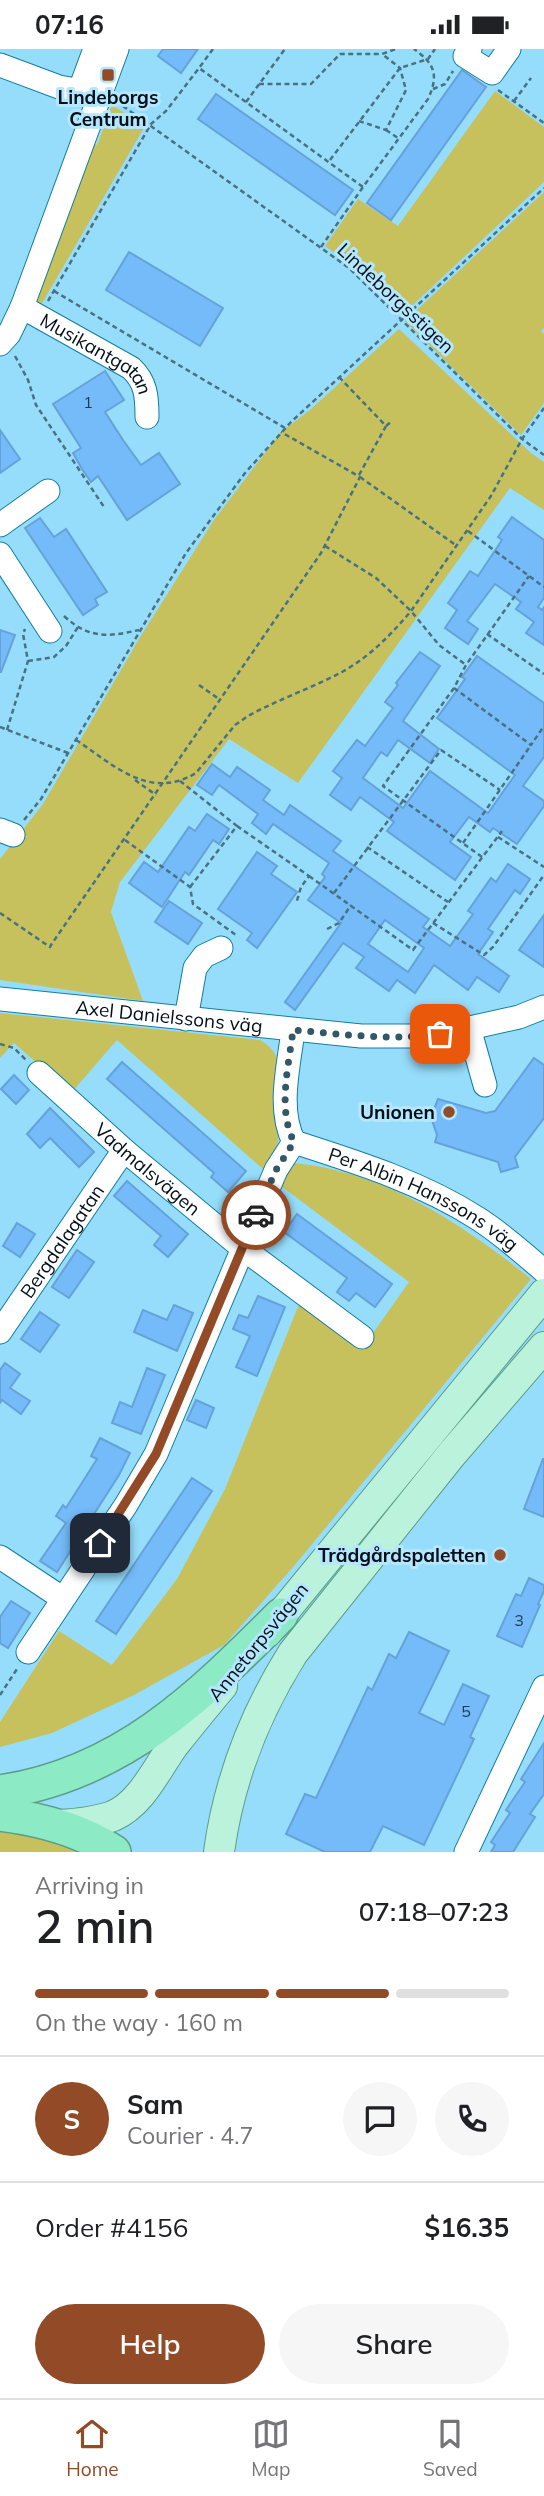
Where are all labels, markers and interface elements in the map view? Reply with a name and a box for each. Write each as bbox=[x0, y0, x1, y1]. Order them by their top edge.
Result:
text: 07:16 bbox=[35, 8, 104, 41]
marker: Lindeborgs Centrum bbox=[100, 67, 116, 83]
place label: Lindeborgs Centrum bbox=[58, 85, 158, 131]
street label: Lindeborgsstigen bbox=[333, 238, 459, 358]
street label: Musikantgatan bbox=[36, 308, 157, 397]
house number: 1 bbox=[83, 392, 93, 412]
street label: Axel Danielssons väg bbox=[74, 995, 264, 1038]
pin bbox=[410, 1004, 470, 1064]
icon: bag bbox=[421, 1015, 459, 1053]
place label: Unionen bbox=[360, 1100, 435, 1124]
marker: Unionen bbox=[441, 1104, 457, 1120]
street label: Vadmalsvägen bbox=[90, 1117, 206, 1220]
street label: Per Albin Hanssons väg bbox=[325, 1142, 523, 1256]
street label: Bergdalagatan bbox=[15, 1180, 109, 1303]
courier bbox=[221, 1180, 291, 1250]
icon: car bbox=[237, 1196, 275, 1234]
pin bbox=[70, 1513, 130, 1573]
icon: home bbox=[81, 1524, 119, 1562]
place label: Trädgårdspaletten bbox=[318, 1543, 486, 1567]
marker: Trädgårdspaletten bbox=[492, 1547, 508, 1563]
street label: Annetorpsvägen bbox=[203, 1578, 313, 1706]
house number: 3 bbox=[514, 1610, 524, 1630]
house number: 5 bbox=[461, 1701, 471, 1721]
text: Arriving in bbox=[35, 1871, 144, 1900]
text: 07:18–07:23 bbox=[359, 1895, 509, 1928]
text: 2 min bbox=[35, 1897, 154, 1955]
text: On the way · 160 m bbox=[35, 2008, 243, 2037]
button: chat bbox=[343, 2082, 417, 2156]
button: phone bbox=[435, 2082, 509, 2156]
text: Sam bbox=[127, 2088, 183, 2121]
text: S bbox=[64, 2103, 80, 2136]
text: Courier · 4.7 bbox=[127, 2121, 253, 2150]
text: Order #4156 bbox=[35, 2211, 188, 2244]
text: $16.35 bbox=[425, 2211, 509, 2244]
button: Help bbox=[35, 2304, 265, 2384]
button: Share bbox=[279, 2304, 509, 2384]
tab: Home bbox=[66, 2415, 119, 2481]
tab: Map bbox=[251, 2415, 290, 2481]
tab: Saved bbox=[423, 2415, 478, 2481]

